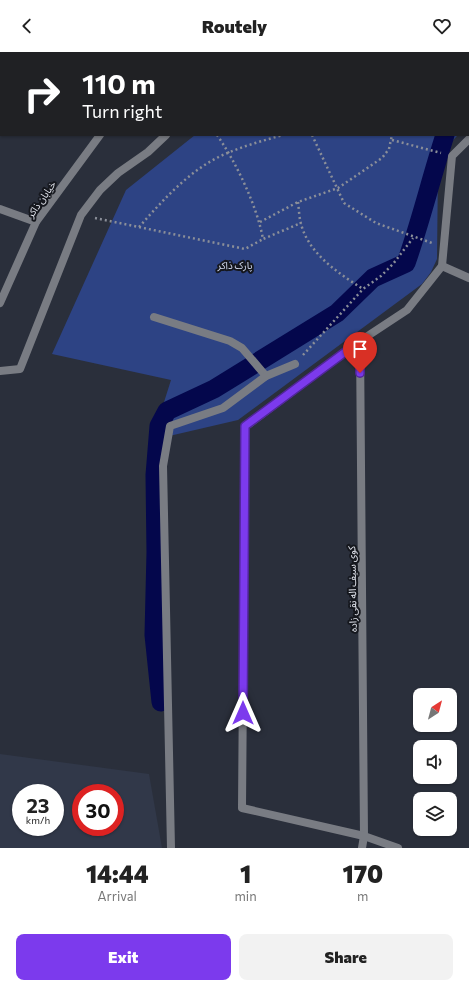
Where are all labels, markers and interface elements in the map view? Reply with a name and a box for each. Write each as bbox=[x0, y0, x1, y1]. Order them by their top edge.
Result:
icon: back bbox=[16, 15, 38, 37]
text: Routely bbox=[202, 15, 267, 37]
icon: heart bbox=[431, 15, 453, 37]
text: 110 m bbox=[82, 66, 156, 100]
icon: right bbox=[16, 68, 68, 120]
text: Turn right bbox=[82, 100, 162, 122]
street label: خیابان ذاکر bbox=[23, 178, 59, 221]
park label: پارک ذاکر bbox=[216, 259, 253, 272]
pin bbox=[343, 332, 377, 373]
icon: arrive bbox=[349, 338, 371, 360]
street label: کوی سیف اله نقی زاده bbox=[345, 545, 360, 632]
north arrow bbox=[413, 688, 457, 732]
map controls bbox=[413, 688, 457, 836]
position arrow bbox=[222, 692, 264, 734]
button: sound bbox=[413, 740, 457, 784]
speed limit sign: 30 bbox=[72, 784, 124, 836]
button: layers bbox=[413, 792, 457, 836]
text: 23 bbox=[26, 793, 50, 817]
text: km/h bbox=[26, 814, 50, 826]
text: 14:44 bbox=[86, 859, 149, 888]
text: 1 bbox=[240, 859, 251, 888]
text: 170 bbox=[342, 859, 383, 888]
text: Arrival bbox=[98, 888, 137, 904]
text: min bbox=[234, 888, 257, 904]
text: m bbox=[357, 888, 368, 904]
button: Exit bbox=[16, 934, 231, 980]
button: Share bbox=[239, 934, 453, 980]

